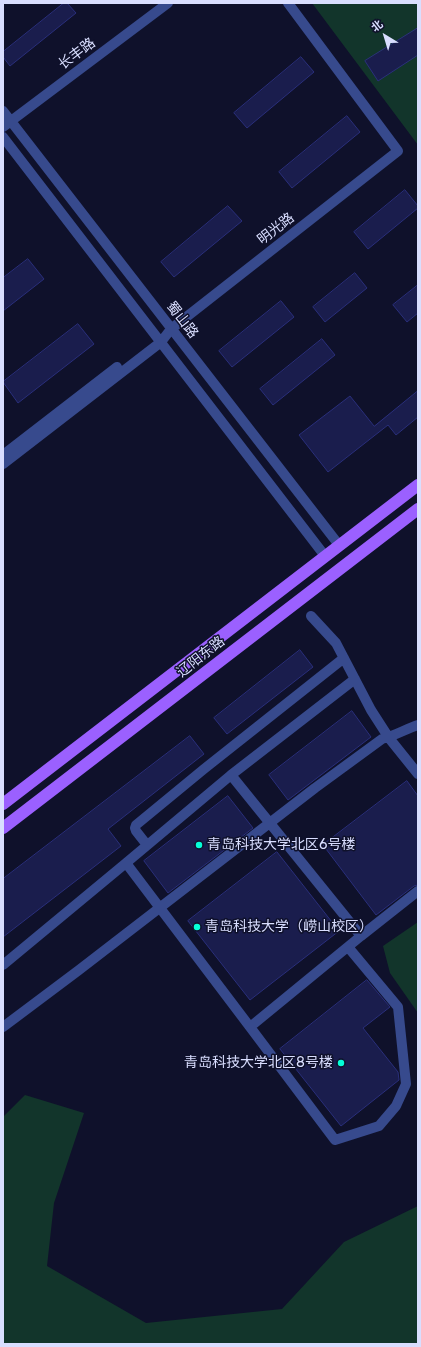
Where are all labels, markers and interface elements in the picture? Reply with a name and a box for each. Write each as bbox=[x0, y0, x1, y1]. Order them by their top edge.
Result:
north arrow bbox=[365, 16, 405, 56]
text: 北 bbox=[369, 18, 386, 35]
street label: 长丰路 bbox=[55, 35, 99, 73]
street label: 明光路 bbox=[254, 209, 298, 249]
street label: 蜀山路 bbox=[162, 298, 202, 342]
street label: 辽阳东路 bbox=[174, 633, 228, 681]
place label: 青岛科技大学北区6号楼 bbox=[207, 837, 355, 853]
marker: 青岛科技大学北区6号楼 bbox=[194, 840, 204, 850]
place label: 青岛科技大学（崂山校区） bbox=[205, 919, 373, 935]
marker: 青岛科技大学（崂山校区） bbox=[192, 922, 202, 932]
place label: 青岛科技大学北区8号楼 bbox=[184, 1055, 333, 1071]
marker: 青岛科技大学北区8号楼 bbox=[336, 1058, 346, 1068]

